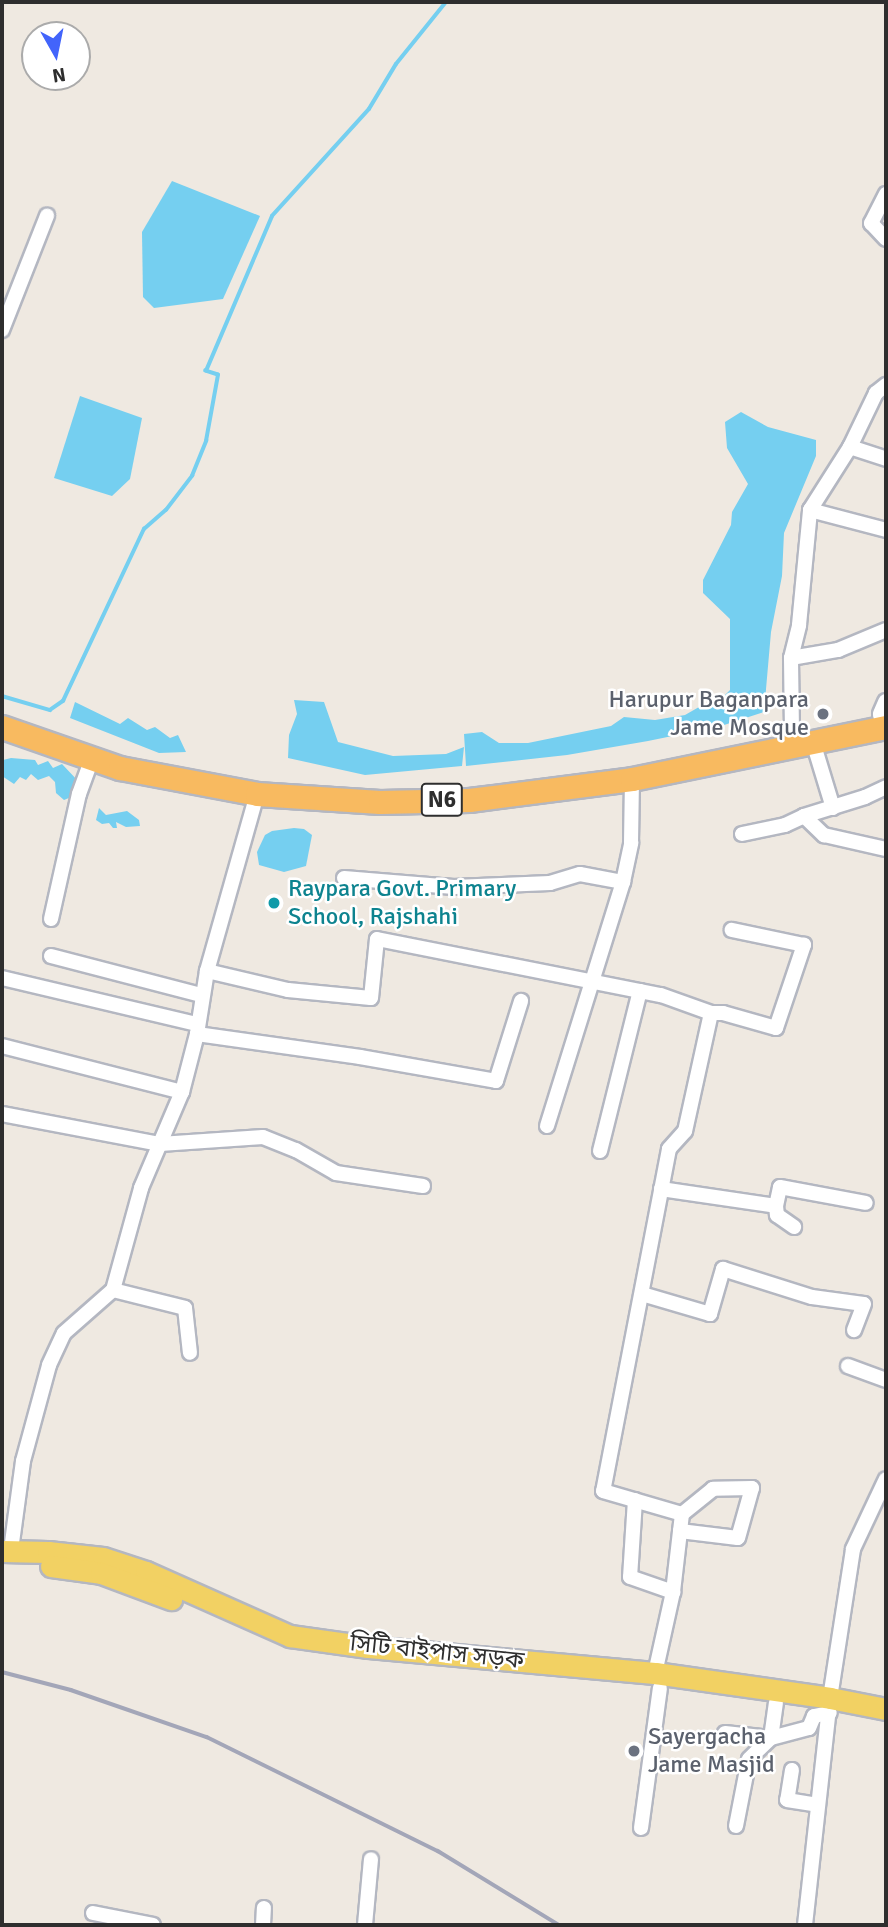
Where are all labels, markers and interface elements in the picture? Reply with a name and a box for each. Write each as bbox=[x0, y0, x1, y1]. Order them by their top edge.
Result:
north arrow bbox=[21, 21, 91, 91]
text: N bbox=[51, 62, 67, 88]
place label: Harupur Baganpara Jame Mosque bbox=[608, 686, 809, 742]
marker: Harupur Baganpara Jame Mosque bbox=[815, 706, 831, 722]
road number: N6 bbox=[419, 780, 465, 820]
place label: Raypara Govt. Primary School, Rajshahi bbox=[288, 875, 516, 931]
marker: Raypara Govt. Primary School, Rajshahi bbox=[266, 895, 282, 911]
street label: সিটি বাইপাস সড়ক bbox=[349, 1629, 525, 1675]
place label: Sayergacha Jame Masjid bbox=[648, 1723, 775, 1779]
marker: Sayergacha Jame Masjid bbox=[626, 1743, 642, 1759]

